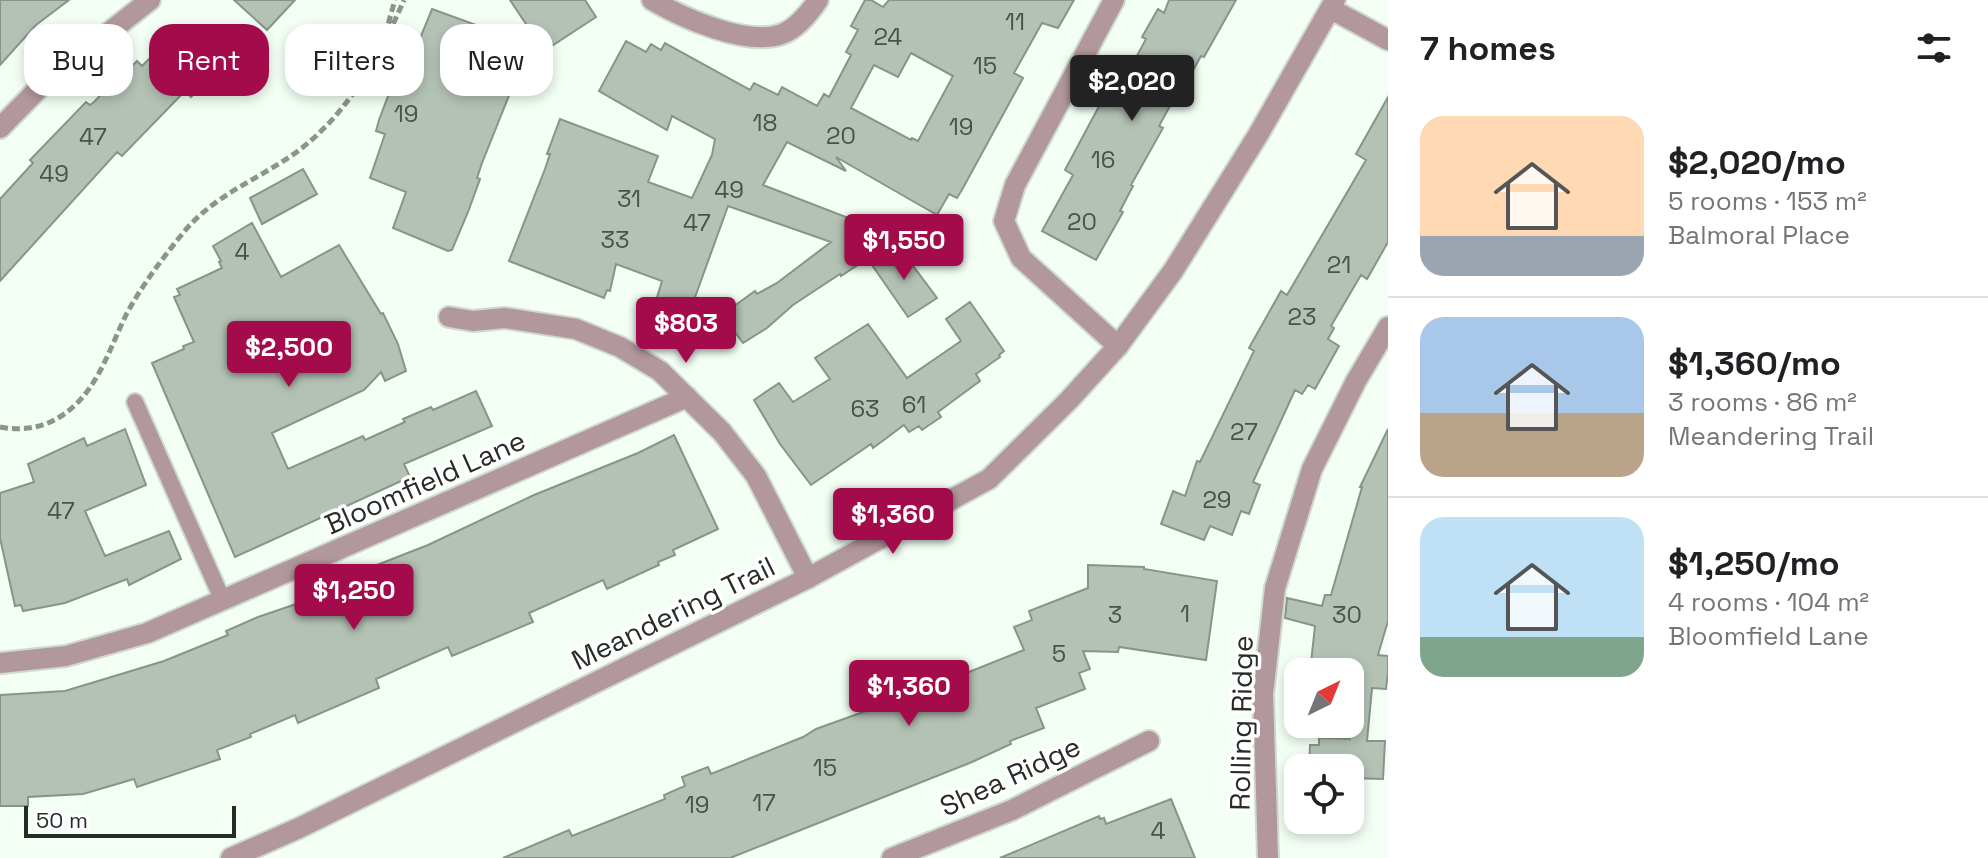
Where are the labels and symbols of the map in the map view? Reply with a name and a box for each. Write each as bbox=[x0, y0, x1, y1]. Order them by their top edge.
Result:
house number: 11 bbox=[1005, 6, 1025, 37]
house number: 24 bbox=[874, 21, 902, 52]
house number: 15 bbox=[973, 50, 997, 81]
pin: $2,020 bbox=[1067, 55, 1197, 123]
house number: 19 bbox=[394, 98, 418, 129]
house number: 18 bbox=[753, 107, 777, 138]
house number: 19 bbox=[949, 111, 973, 142]
house number: 20 bbox=[826, 120, 856, 151]
house number: 47 bbox=[79, 121, 107, 152]
house number: 16 bbox=[1091, 144, 1115, 175]
house number: 49 bbox=[39, 158, 69, 189]
house number: 49 bbox=[714, 174, 744, 205]
house number: 31 bbox=[617, 183, 641, 214]
house number: 20 bbox=[1067, 206, 1097, 237]
house number: 47 bbox=[683, 207, 711, 238]
pin: $1,550 bbox=[839, 214, 969, 282]
house number: 33 bbox=[601, 224, 630, 255]
house number: 4 bbox=[235, 236, 250, 267]
house number: 21 bbox=[1327, 249, 1351, 280]
pin: $803 bbox=[639, 297, 733, 365]
house number: 23 bbox=[1288, 301, 1316, 332]
pin: $2,500 bbox=[224, 321, 354, 389]
house number: 61 bbox=[902, 389, 926, 420]
house number: 63 bbox=[850, 393, 880, 424]
house number: 27 bbox=[1230, 416, 1258, 447]
street label: Bloomfield Lane bbox=[319, 422, 531, 542]
house number: 29 bbox=[1202, 484, 1232, 515]
pin: $1,360 bbox=[828, 488, 958, 556]
house number: 47 bbox=[47, 495, 75, 526]
street label: Meandering Trail bbox=[565, 548, 781, 678]
pin: $1,250 bbox=[289, 564, 419, 632]
house number: 1 bbox=[1180, 598, 1190, 629]
house number: 3 bbox=[1108, 599, 1122, 630]
house number: 30 bbox=[1332, 599, 1362, 630]
street label: Rolling Ridge bbox=[1221, 635, 1261, 811]
house number: 5 bbox=[1052, 638, 1066, 669]
north arrow bbox=[1284, 658, 1364, 738]
pin: $1,360 bbox=[844, 660, 974, 728]
street label: Shea Ridge bbox=[934, 728, 1086, 824]
house number: 15 bbox=[813, 752, 837, 783]
house number: 17 bbox=[752, 787, 776, 818]
house number: 19 bbox=[685, 789, 709, 820]
scale bar bbox=[24, 802, 236, 838]
house number: 4 bbox=[1151, 815, 1166, 846]

